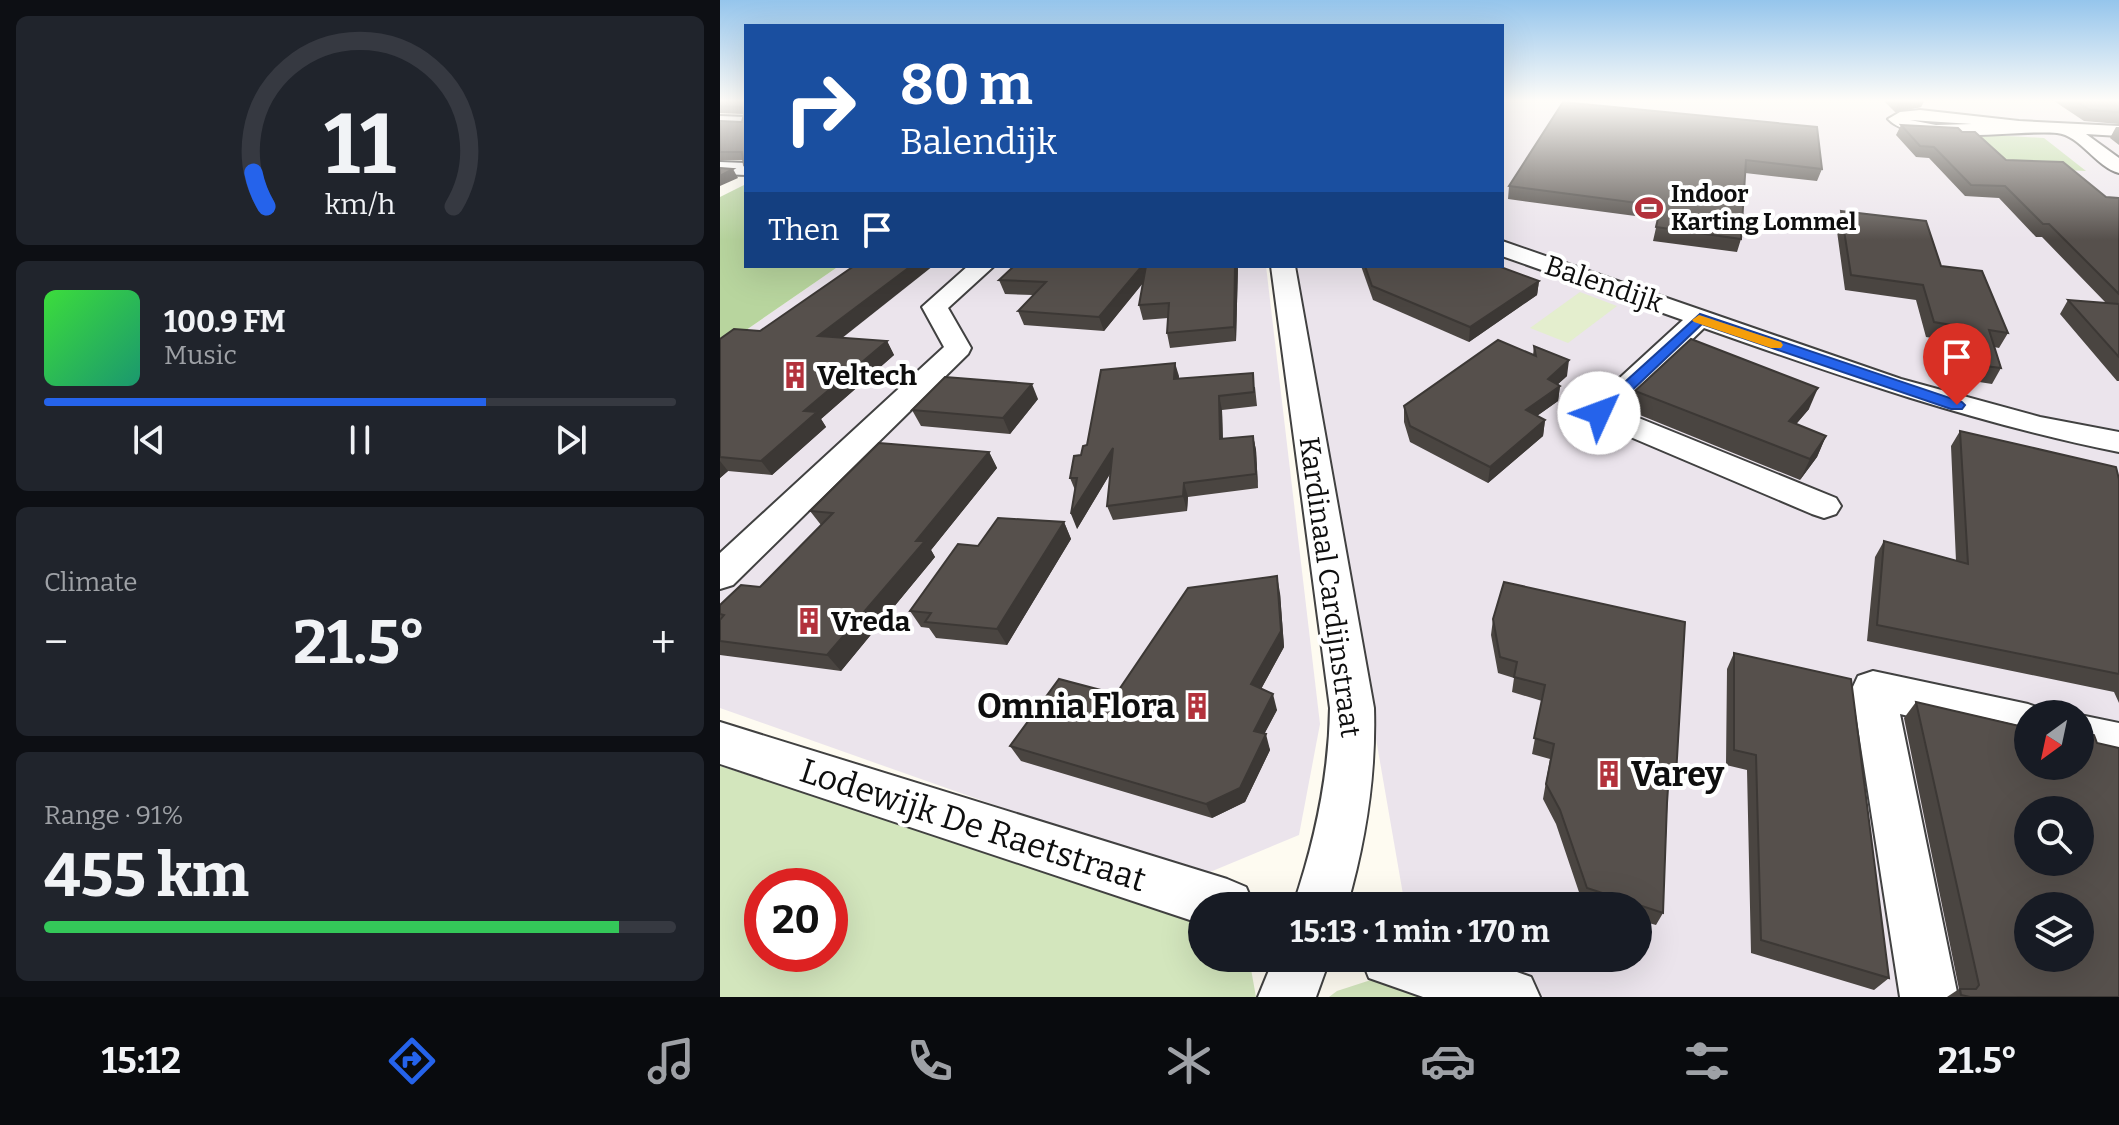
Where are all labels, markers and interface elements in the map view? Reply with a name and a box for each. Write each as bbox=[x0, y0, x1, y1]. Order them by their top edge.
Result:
text: 80 m bbox=[900, 52, 1033, 119]
icon: right bbox=[768, 56, 872, 160]
text: 11 bbox=[324, 94, 396, 194]
text: Balendijk bbox=[900, 120, 1057, 164]
place label: Indoor Karting Lommel bbox=[1671, 180, 1857, 236]
text: km/h bbox=[325, 187, 396, 222]
sports icon: Indoor Karting Lommel bbox=[1634, 193, 1664, 223]
icon: arrive bbox=[855, 208, 899, 252]
text: Then bbox=[768, 212, 839, 248]
street label: Balendijk bbox=[1541, 248, 1667, 320]
text: 100.9 FM bbox=[164, 304, 286, 340]
pin bbox=[1923, 323, 1991, 405]
icon: arrive bbox=[1935, 335, 1979, 379]
text: Music bbox=[164, 340, 237, 371]
place label: Veltech bbox=[817, 359, 917, 392]
building icon: Veltech bbox=[780, 360, 810, 390]
position arrow bbox=[1557, 371, 1641, 455]
icon: previous bbox=[127, 418, 171, 462]
icon: pause bbox=[338, 418, 382, 462]
icon: next bbox=[549, 418, 593, 462]
street label: Kardinaal Cardijnstraat bbox=[1293, 435, 1367, 739]
text: Climate bbox=[44, 567, 138, 598]
place label: Vreda bbox=[831, 605, 911, 638]
building icon: Vreda bbox=[794, 606, 824, 636]
text: 21.5° bbox=[293, 607, 426, 679]
text: − bbox=[44, 616, 68, 669]
text: + bbox=[651, 616, 676, 669]
place label: Omnia Flora bbox=[977, 686, 1175, 727]
building icon: Omnia Flora bbox=[1182, 691, 1212, 721]
north arrow bbox=[2014, 700, 2094, 780]
map controls bbox=[2014, 700, 2094, 972]
street label: Lodewijk De Raetstraat bbox=[795, 750, 1151, 900]
place label: Varey bbox=[1631, 754, 1725, 795]
building icon: Varey bbox=[1594, 759, 1624, 789]
button: search bbox=[2014, 796, 2094, 876]
text: Range · 91% bbox=[44, 800, 183, 831]
text: 455 km bbox=[44, 840, 249, 912]
speed limit sign: 20 bbox=[744, 868, 848, 972]
button: layers bbox=[2014, 892, 2094, 972]
text: 15:13 · 1 min · 170 m bbox=[1290, 914, 1550, 950]
icon: directions bbox=[384, 1033, 440, 1089]
icon: music bbox=[643, 1033, 699, 1089]
icon: phone bbox=[902, 1033, 958, 1089]
icon: climate bbox=[1161, 1033, 1217, 1089]
icon: car bbox=[1420, 1033, 1476, 1089]
icon: filters bbox=[1679, 1033, 1735, 1089]
text: 15:12 bbox=[101, 1039, 181, 1083]
text: 21.5° bbox=[1938, 1039, 2017, 1083]

